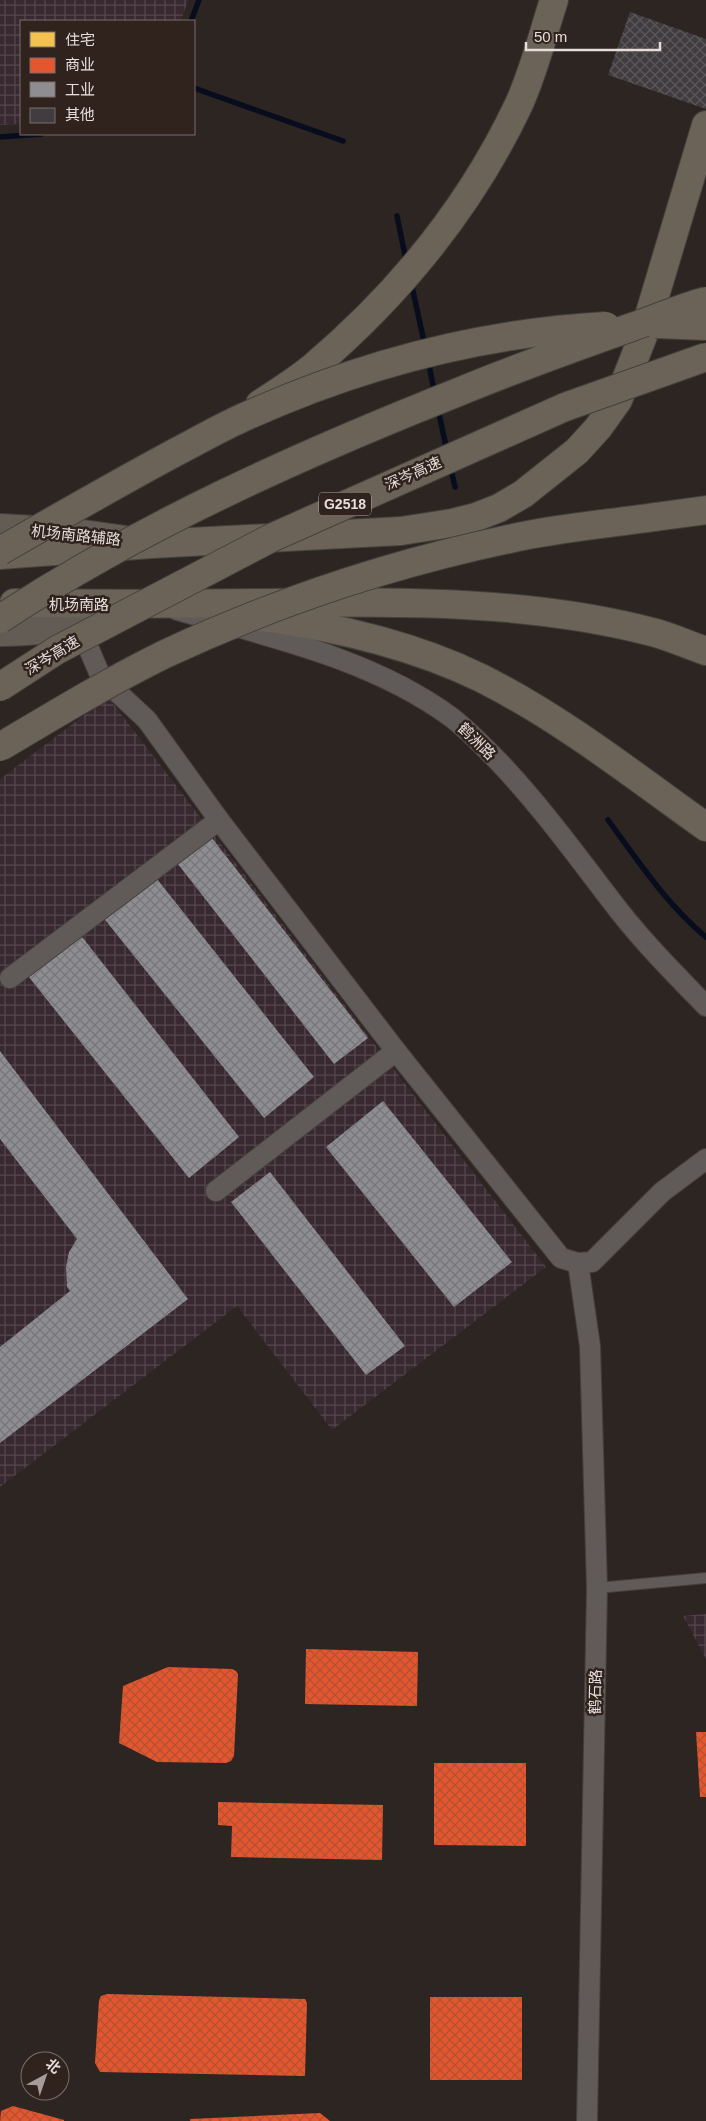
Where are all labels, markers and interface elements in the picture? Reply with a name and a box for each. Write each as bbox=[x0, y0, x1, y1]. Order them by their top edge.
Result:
legend bbox=[20, 20, 195, 135]
scale bar bbox=[526, 20, 660, 52]
text: 50 m bbox=[534, 28, 567, 45]
text: 住宅 bbox=[65, 31, 95, 48]
text: 商业 bbox=[65, 56, 95, 73]
text: 工业 bbox=[65, 81, 95, 98]
text: 其他 bbox=[65, 106, 95, 123]
street label: 深岑高速 bbox=[382, 453, 444, 493]
road number: G2518 bbox=[319, 492, 371, 516]
street label: 机场南路辅路 bbox=[30, 522, 122, 548]
street label: 机场南路 bbox=[49, 596, 109, 613]
street label: 深岑高速 bbox=[22, 632, 82, 678]
street label: 鹤洲路 bbox=[455, 719, 499, 763]
street label: 鹤石路 bbox=[586, 1669, 604, 1715]
north arrow bbox=[20, 2051, 70, 2101]
text: 北 bbox=[43, 2055, 64, 2077]

